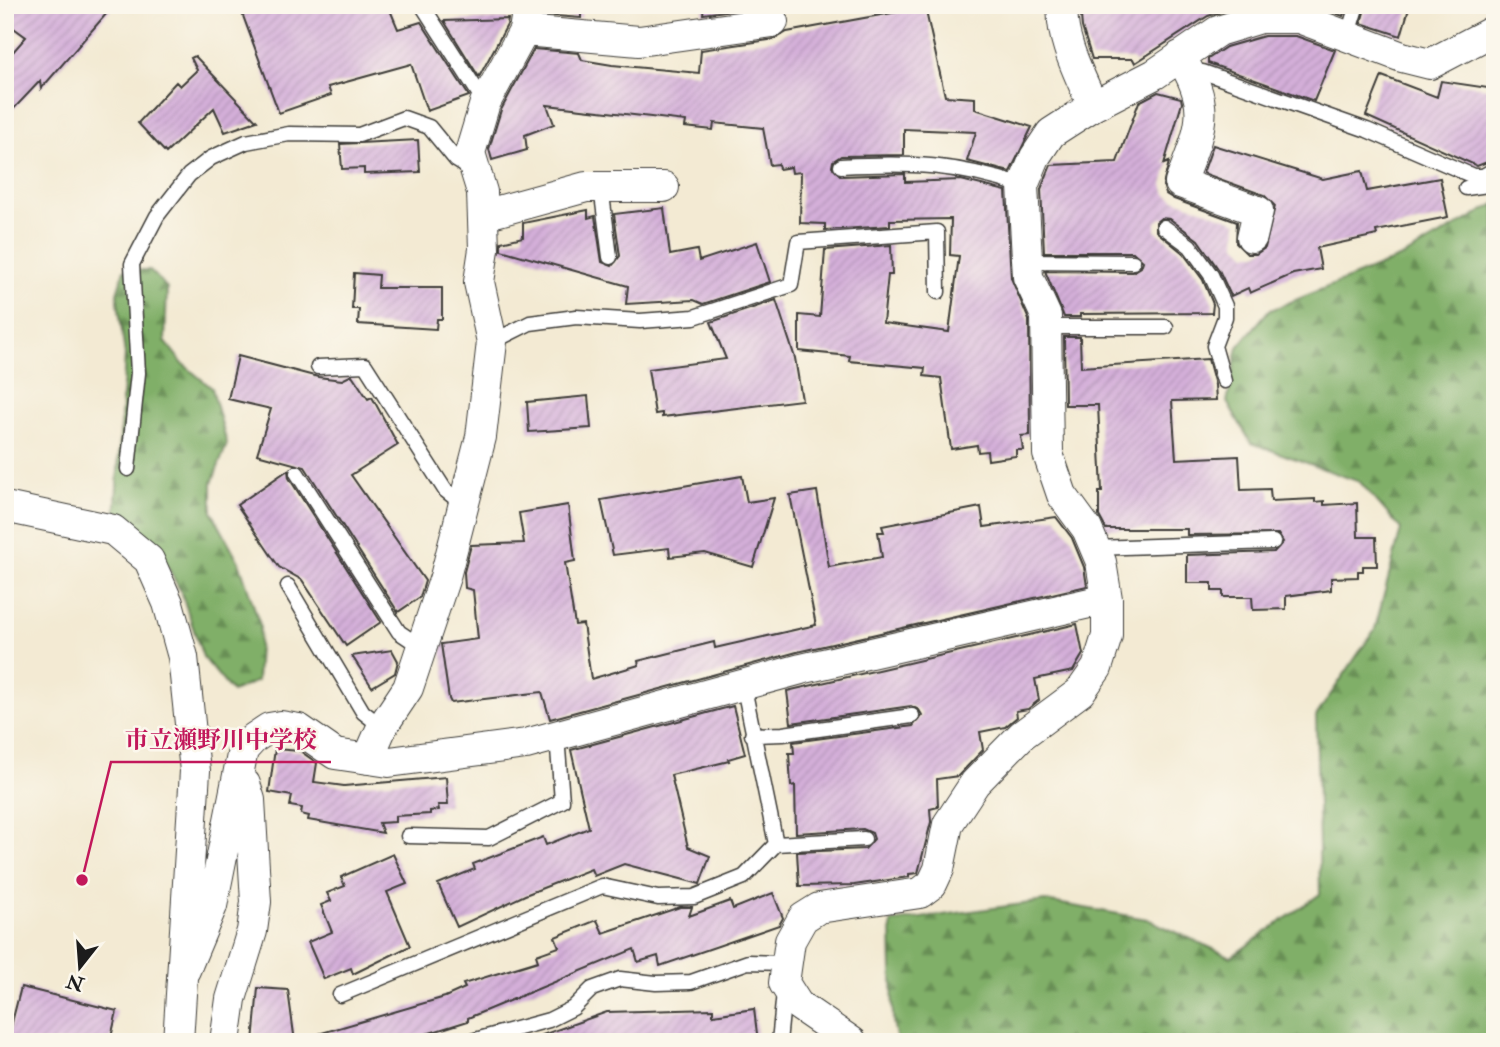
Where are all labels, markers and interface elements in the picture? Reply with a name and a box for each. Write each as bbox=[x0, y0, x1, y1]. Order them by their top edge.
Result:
callout: 市立瀬野川中学校 bbox=[111, 717, 331, 762]
text: 市立瀬野川中学校 bbox=[125, 725, 317, 756]
north arrow bbox=[46, 932, 116, 1002]
text: N bbox=[63, 968, 88, 997]

